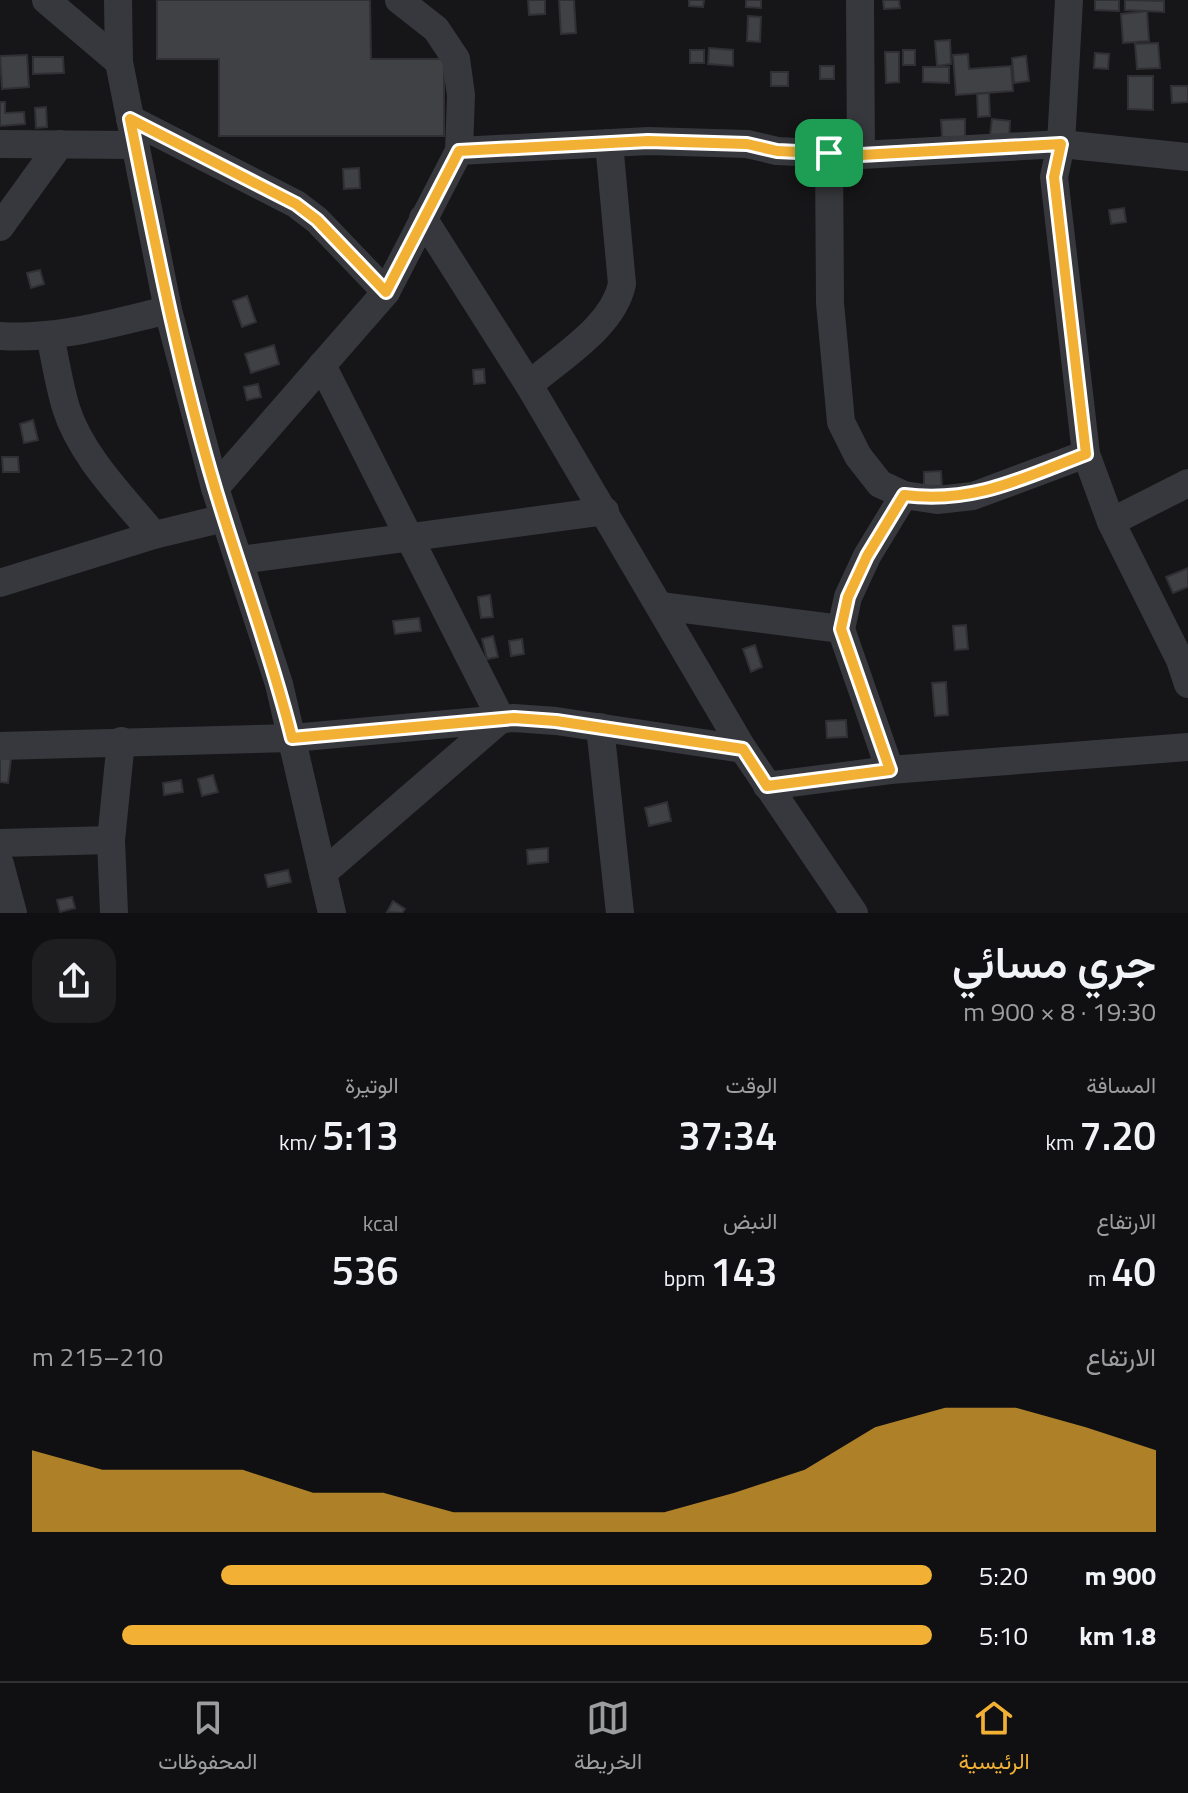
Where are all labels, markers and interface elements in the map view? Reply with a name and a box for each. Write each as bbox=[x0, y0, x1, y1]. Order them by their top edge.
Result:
pin bbox=[795, 119, 863, 187]
icon: arrive bbox=[807, 131, 851, 175]
text: جري مسائي bbox=[952, 928, 1156, 995]
button: share bbox=[32, 939, 116, 1023]
text: 19:30 · 8 × 900 m bbox=[963, 992, 1156, 1031]
text: الوتيرة bbox=[345, 1068, 399, 1102]
text: الوقت bbox=[726, 1068, 777, 1102]
text: المسافة bbox=[1086, 1068, 1156, 1102]
text: 5:13 bbox=[322, 1105, 399, 1166]
text: 37:34 bbox=[678, 1105, 777, 1166]
text: 7.20 bbox=[1079, 1105, 1156, 1166]
text: /km bbox=[279, 1125, 322, 1159]
text: km bbox=[1045, 1125, 1079, 1159]
text: النبض bbox=[723, 1204, 777, 1238]
text: الارتفاع bbox=[1096, 1204, 1156, 1238]
text: kcal bbox=[363, 1206, 399, 1240]
text: 536 bbox=[331, 1240, 399, 1301]
text: 143 bbox=[710, 1241, 777, 1302]
text: 40 bbox=[1111, 1241, 1156, 1302]
text: bpm bbox=[664, 1261, 710, 1295]
text: m bbox=[1088, 1261, 1111, 1295]
text: 210–215 m bbox=[32, 1337, 163, 1376]
text: الارتفاع bbox=[1085, 1337, 1156, 1376]
text: 5:20 bbox=[979, 1556, 1028, 1595]
text: 900 m bbox=[1085, 1556, 1156, 1595]
text: 5:10 bbox=[979, 1616, 1028, 1655]
text: 1.8 km bbox=[1079, 1616, 1156, 1655]
tab: المحفوظات bbox=[158, 1696, 257, 1781]
tab: الخريطة bbox=[574, 1696, 642, 1781]
tab: الرئيسية bbox=[959, 1696, 1030, 1781]

